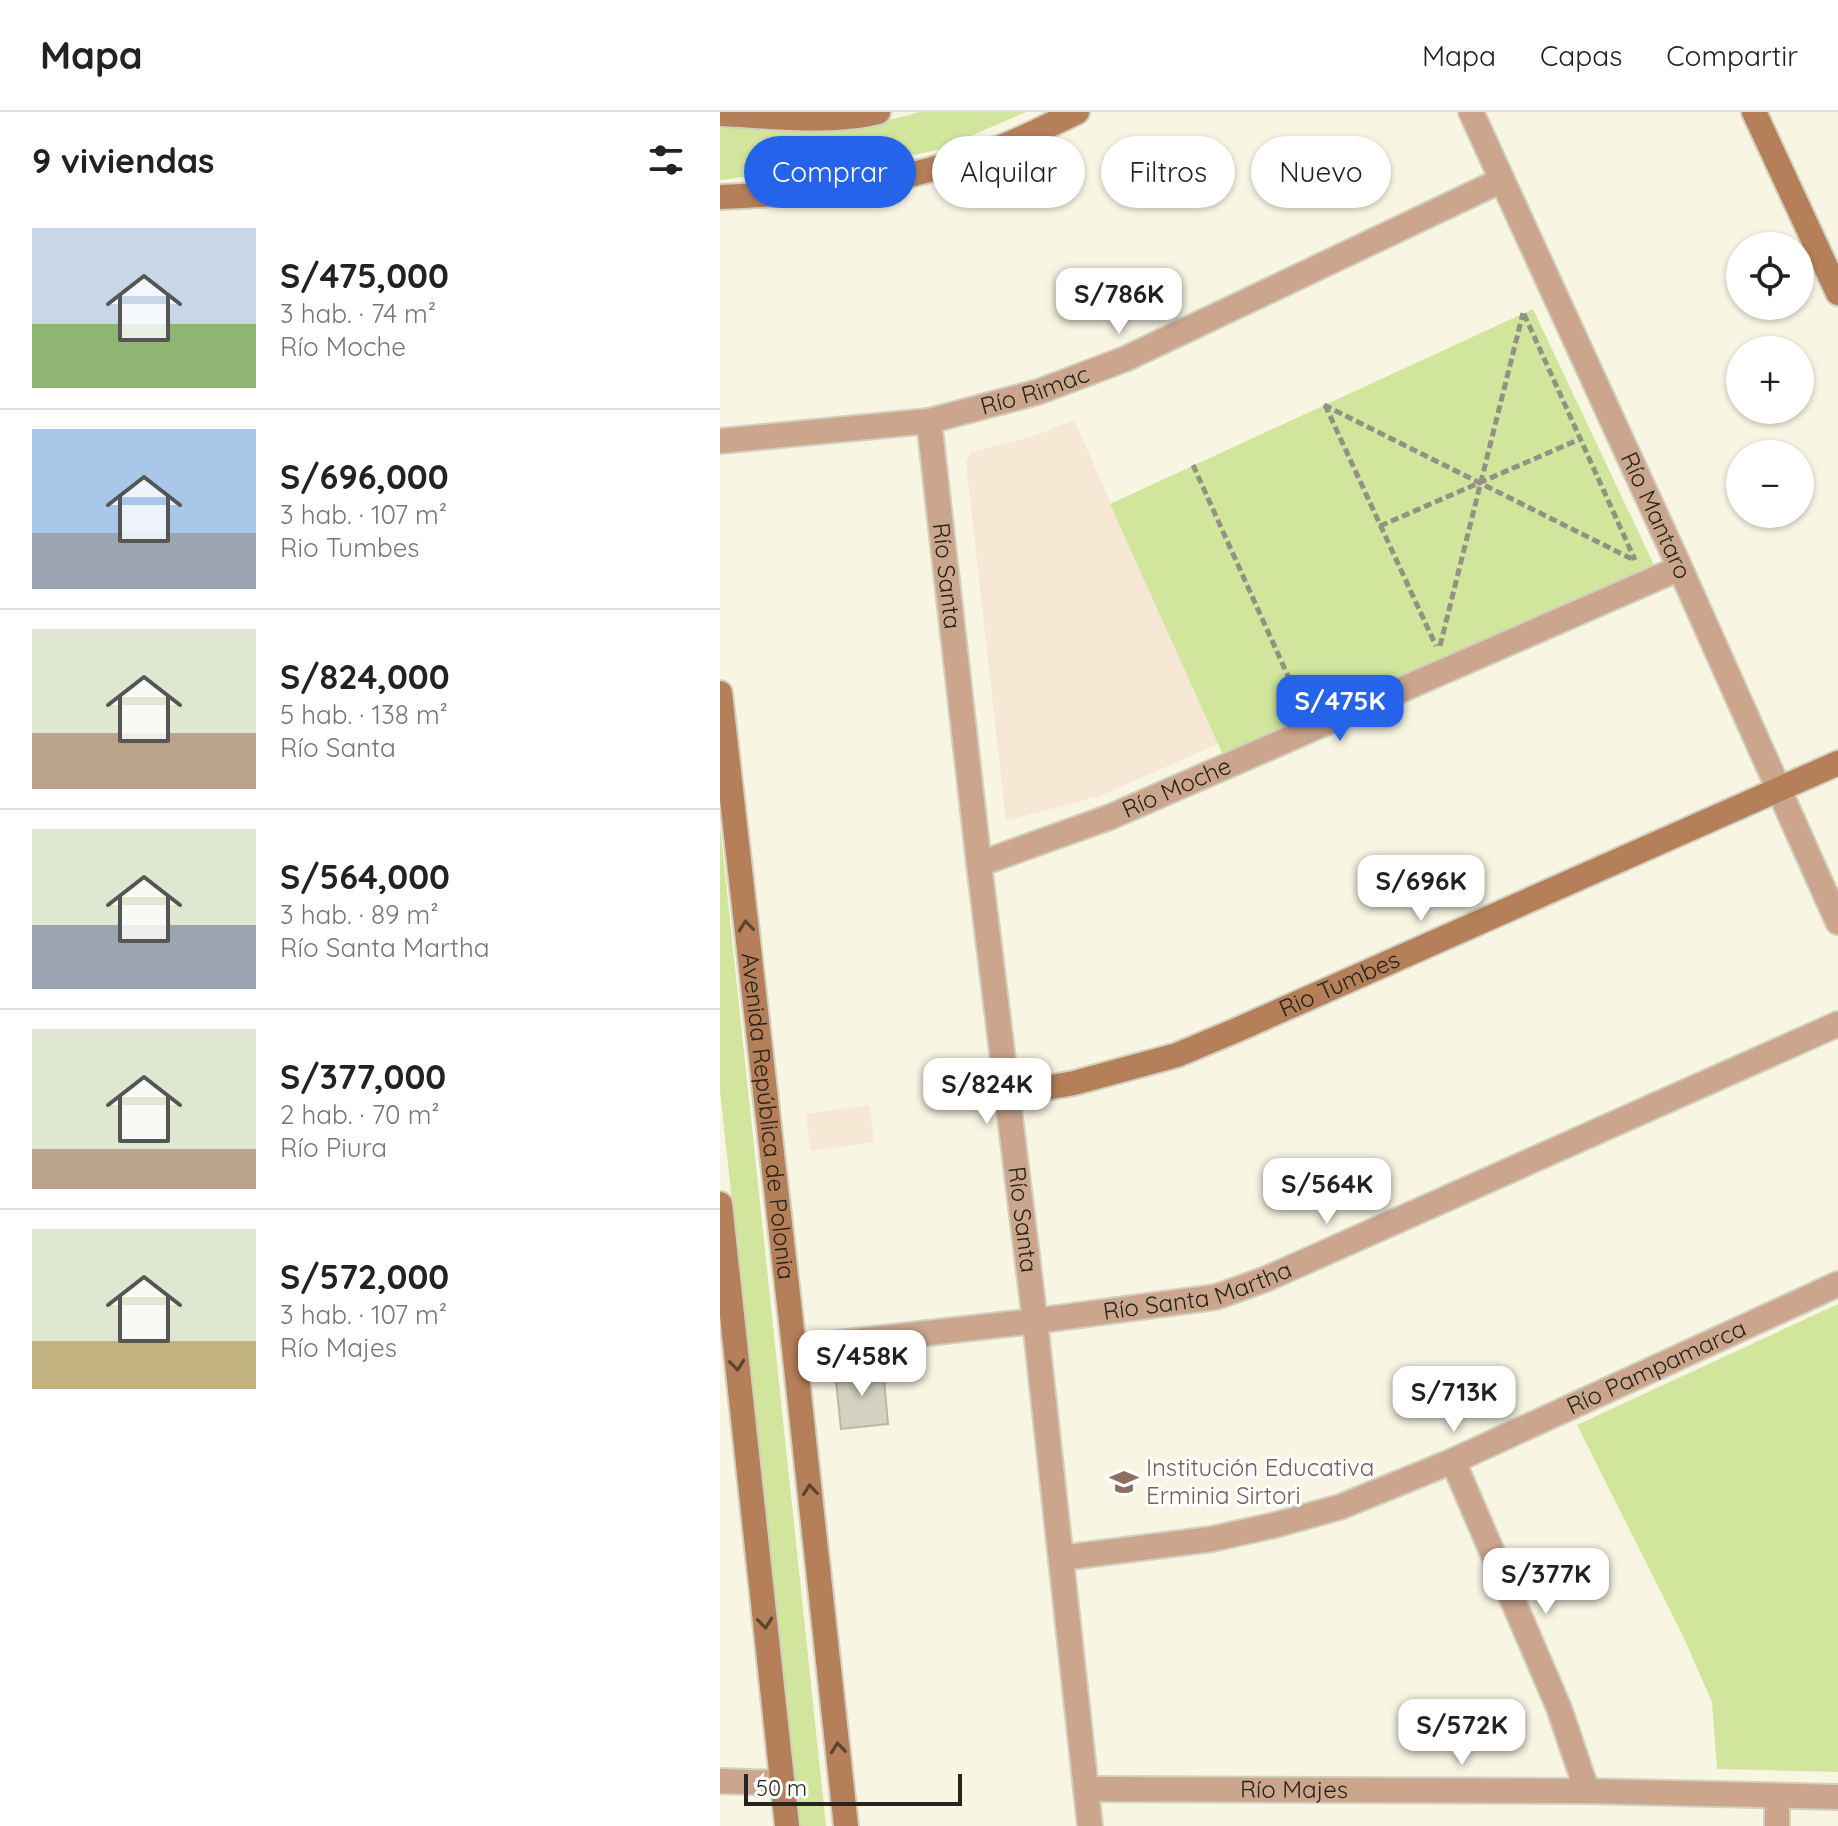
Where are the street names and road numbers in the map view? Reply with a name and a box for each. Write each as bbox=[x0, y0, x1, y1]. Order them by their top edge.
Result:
street label: Río Rimac bbox=[977, 358, 1093, 421]
street label: Río Mantaro bbox=[1615, 447, 1699, 583]
street label: Río Santa bbox=[927, 521, 968, 631]
street label: Río Moche bbox=[1117, 750, 1236, 824]
street label: Rio Tumbes bbox=[1274, 944, 1404, 1023]
street label: Avenida República de Polonia bbox=[735, 951, 802, 1281]
street label: Río Santa bbox=[1002, 1165, 1045, 1274]
street label: Río Santa Martha bbox=[1101, 1254, 1296, 1326]
street label: Río Pampamarca bbox=[1561, 1312, 1750, 1421]
street label: Río Majes bbox=[1240, 1774, 1348, 1804]

